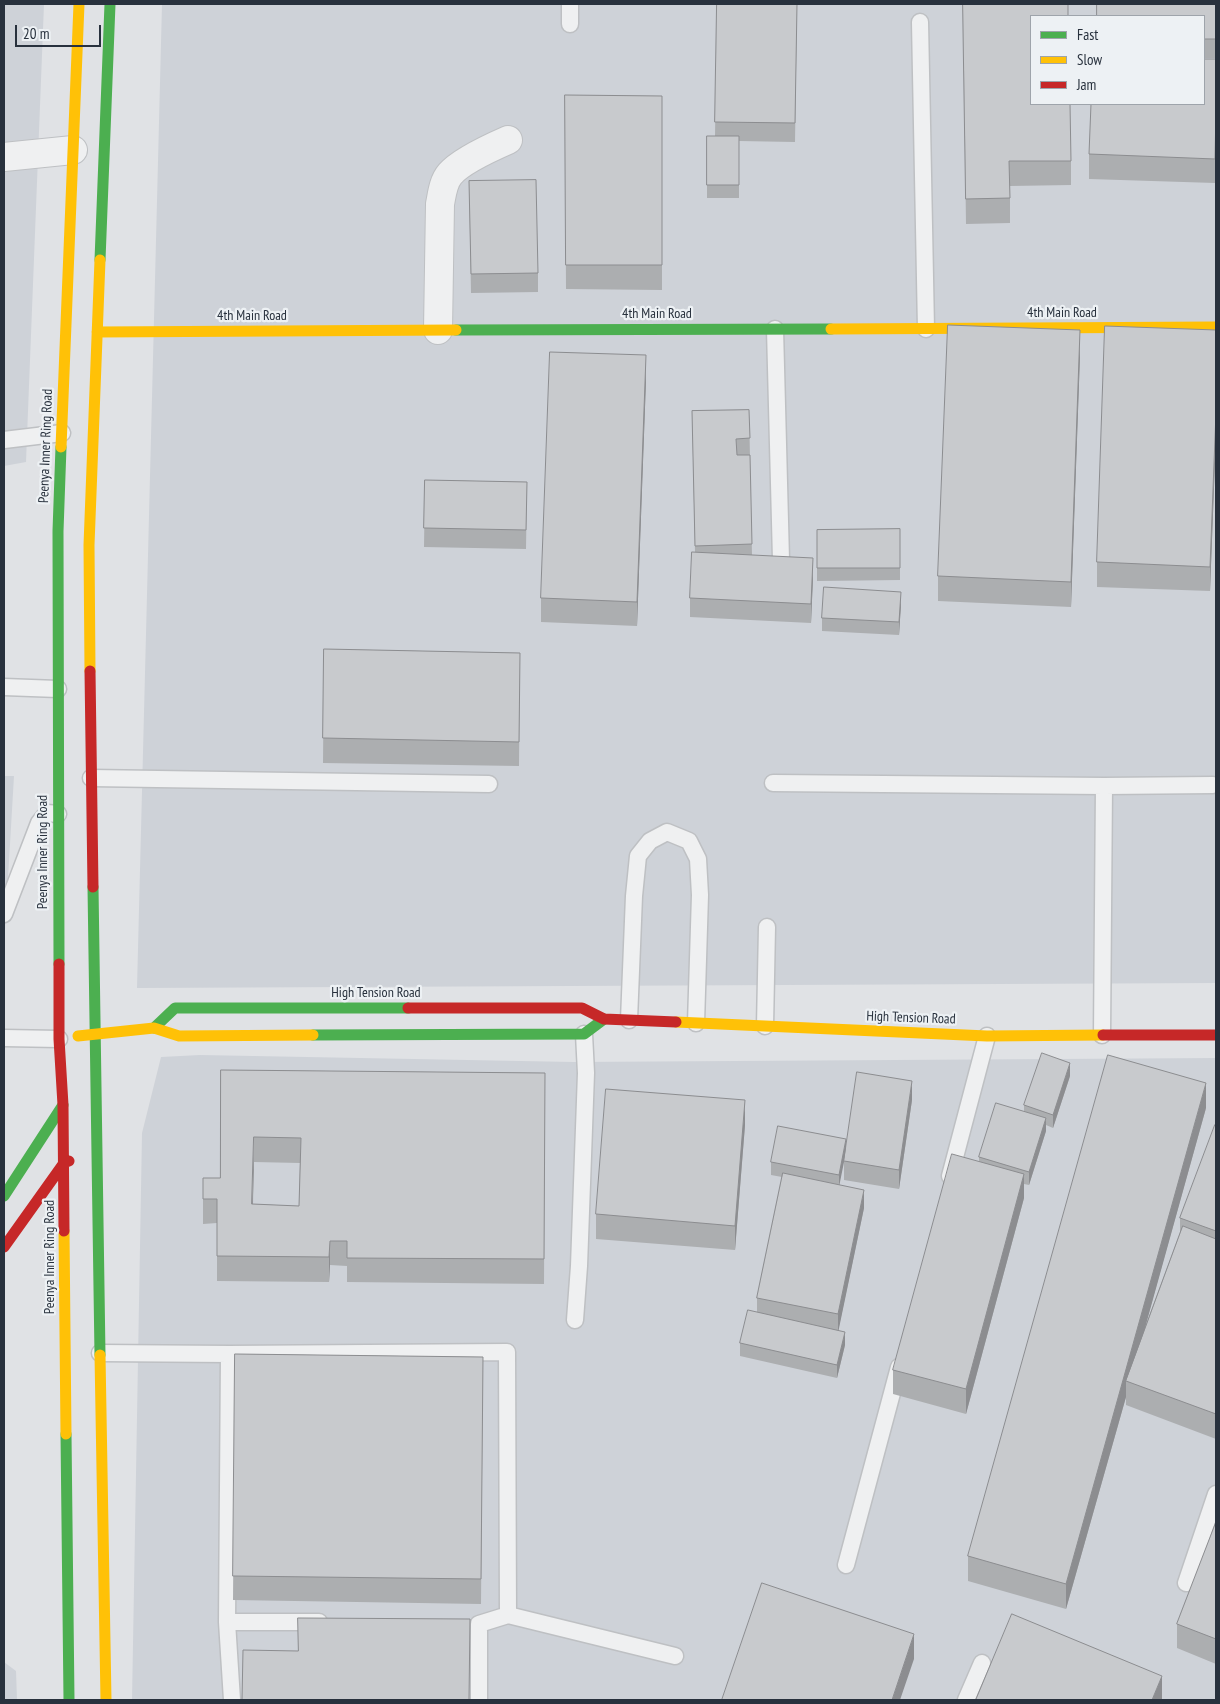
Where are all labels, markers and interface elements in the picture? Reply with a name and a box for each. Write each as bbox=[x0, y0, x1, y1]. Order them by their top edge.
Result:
scale bar bbox=[18, 15, 104, 47]
legend bbox=[1030, 15, 1205, 105]
text: 20 m bbox=[23, 24, 49, 43]
text: Fast bbox=[1077, 25, 1098, 44]
text: Slow bbox=[1077, 50, 1102, 69]
text: Jam bbox=[1077, 75, 1096, 94]
street label: 4th Main Road bbox=[1027, 305, 1097, 321]
street label: 4th Main Road bbox=[622, 306, 692, 322]
street label: 4th Main Road bbox=[217, 308, 287, 324]
street label: Peenya Inner Ring Road bbox=[36, 389, 56, 503]
street label: Peenya Inner Ring Road bbox=[35, 795, 51, 909]
street label: High Tension Road bbox=[331, 985, 421, 1001]
street label: High Tension Road bbox=[866, 1008, 956, 1028]
street label: Peenya Inner Ring Road bbox=[42, 1200, 58, 1314]

